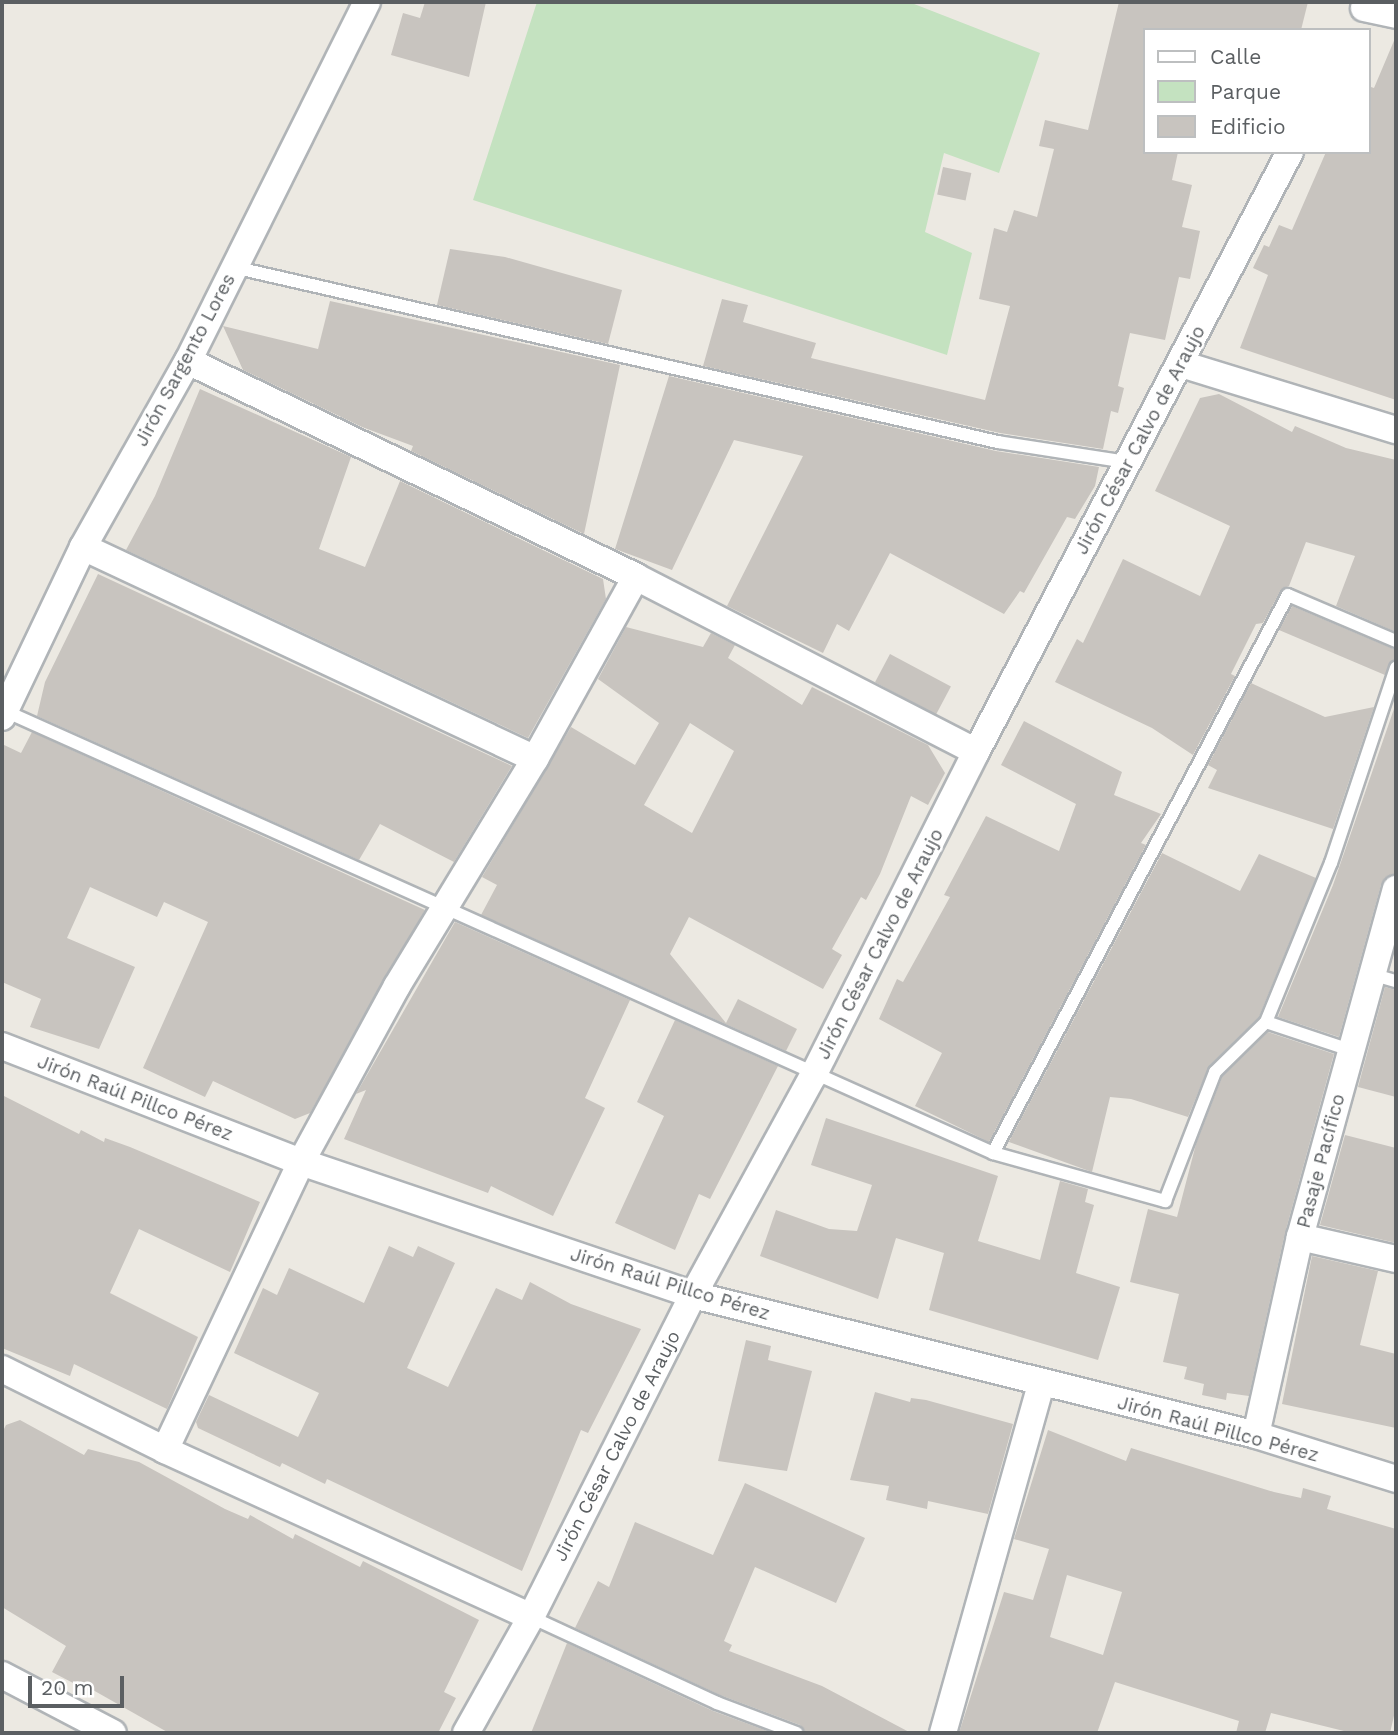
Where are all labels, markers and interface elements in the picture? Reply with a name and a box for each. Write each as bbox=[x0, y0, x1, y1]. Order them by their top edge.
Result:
legend bbox=[1142, 28, 1370, 154]
text: Calle bbox=[1210, 44, 1261, 69]
text: Parque bbox=[1210, 79, 1281, 104]
text: Edificio bbox=[1210, 114, 1286, 139]
street label: Jirón Sargento Lores bbox=[130, 270, 240, 450]
street label: Jirón César Calvo de Araujo bbox=[1070, 321, 1210, 559]
street label: Jirón César Calvo de Araujo bbox=[811, 824, 949, 1064]
street label: Jirón Raúl Pillco Pérez bbox=[34, 1050, 236, 1146]
street label: Pasaje Pacífico bbox=[1292, 1091, 1350, 1231]
street label: Jirón Raúl Pillco Pérez bbox=[567, 1243, 773, 1325]
street label: Jirón César Calvo de Araujo bbox=[548, 1326, 686, 1566]
street label: Jirón Raúl Pillco Pérez bbox=[1115, 1391, 1321, 1467]
scale bar bbox=[32, 1662, 128, 1706]
text: 20 m bbox=[41, 1675, 93, 1700]

